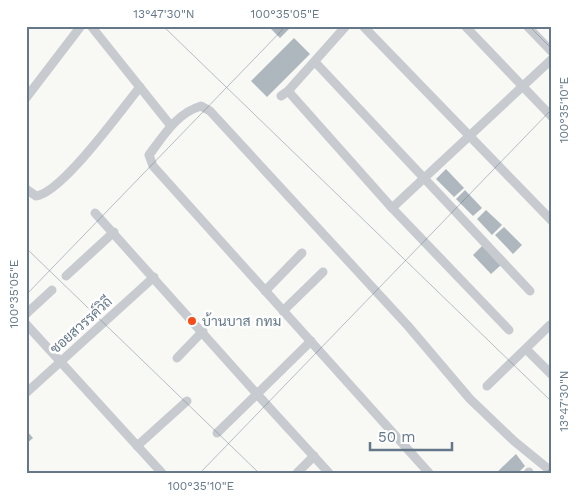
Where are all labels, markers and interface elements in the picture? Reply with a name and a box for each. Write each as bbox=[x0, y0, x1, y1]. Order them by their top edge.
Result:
text: 13°47'30"N bbox=[133, 7, 195, 21]
text: 100°35'05"E bbox=[251, 7, 320, 21]
text: 100°35'10"E bbox=[557, 76, 571, 143]
text: 100°35'05"E bbox=[7, 259, 21, 328]
street label: ซอยสวรรค์วิถี bbox=[46, 292, 115, 357]
place label: บ้านบาส กทม bbox=[202, 312, 281, 329]
marker: บ้านบาส กทม bbox=[186, 315, 198, 327]
text: 13°47'30"N bbox=[557, 370, 571, 432]
scale bar bbox=[370, 419, 453, 451]
text: 50 m bbox=[378, 428, 415, 446]
text: 100°35'10"E bbox=[168, 479, 235, 493]

